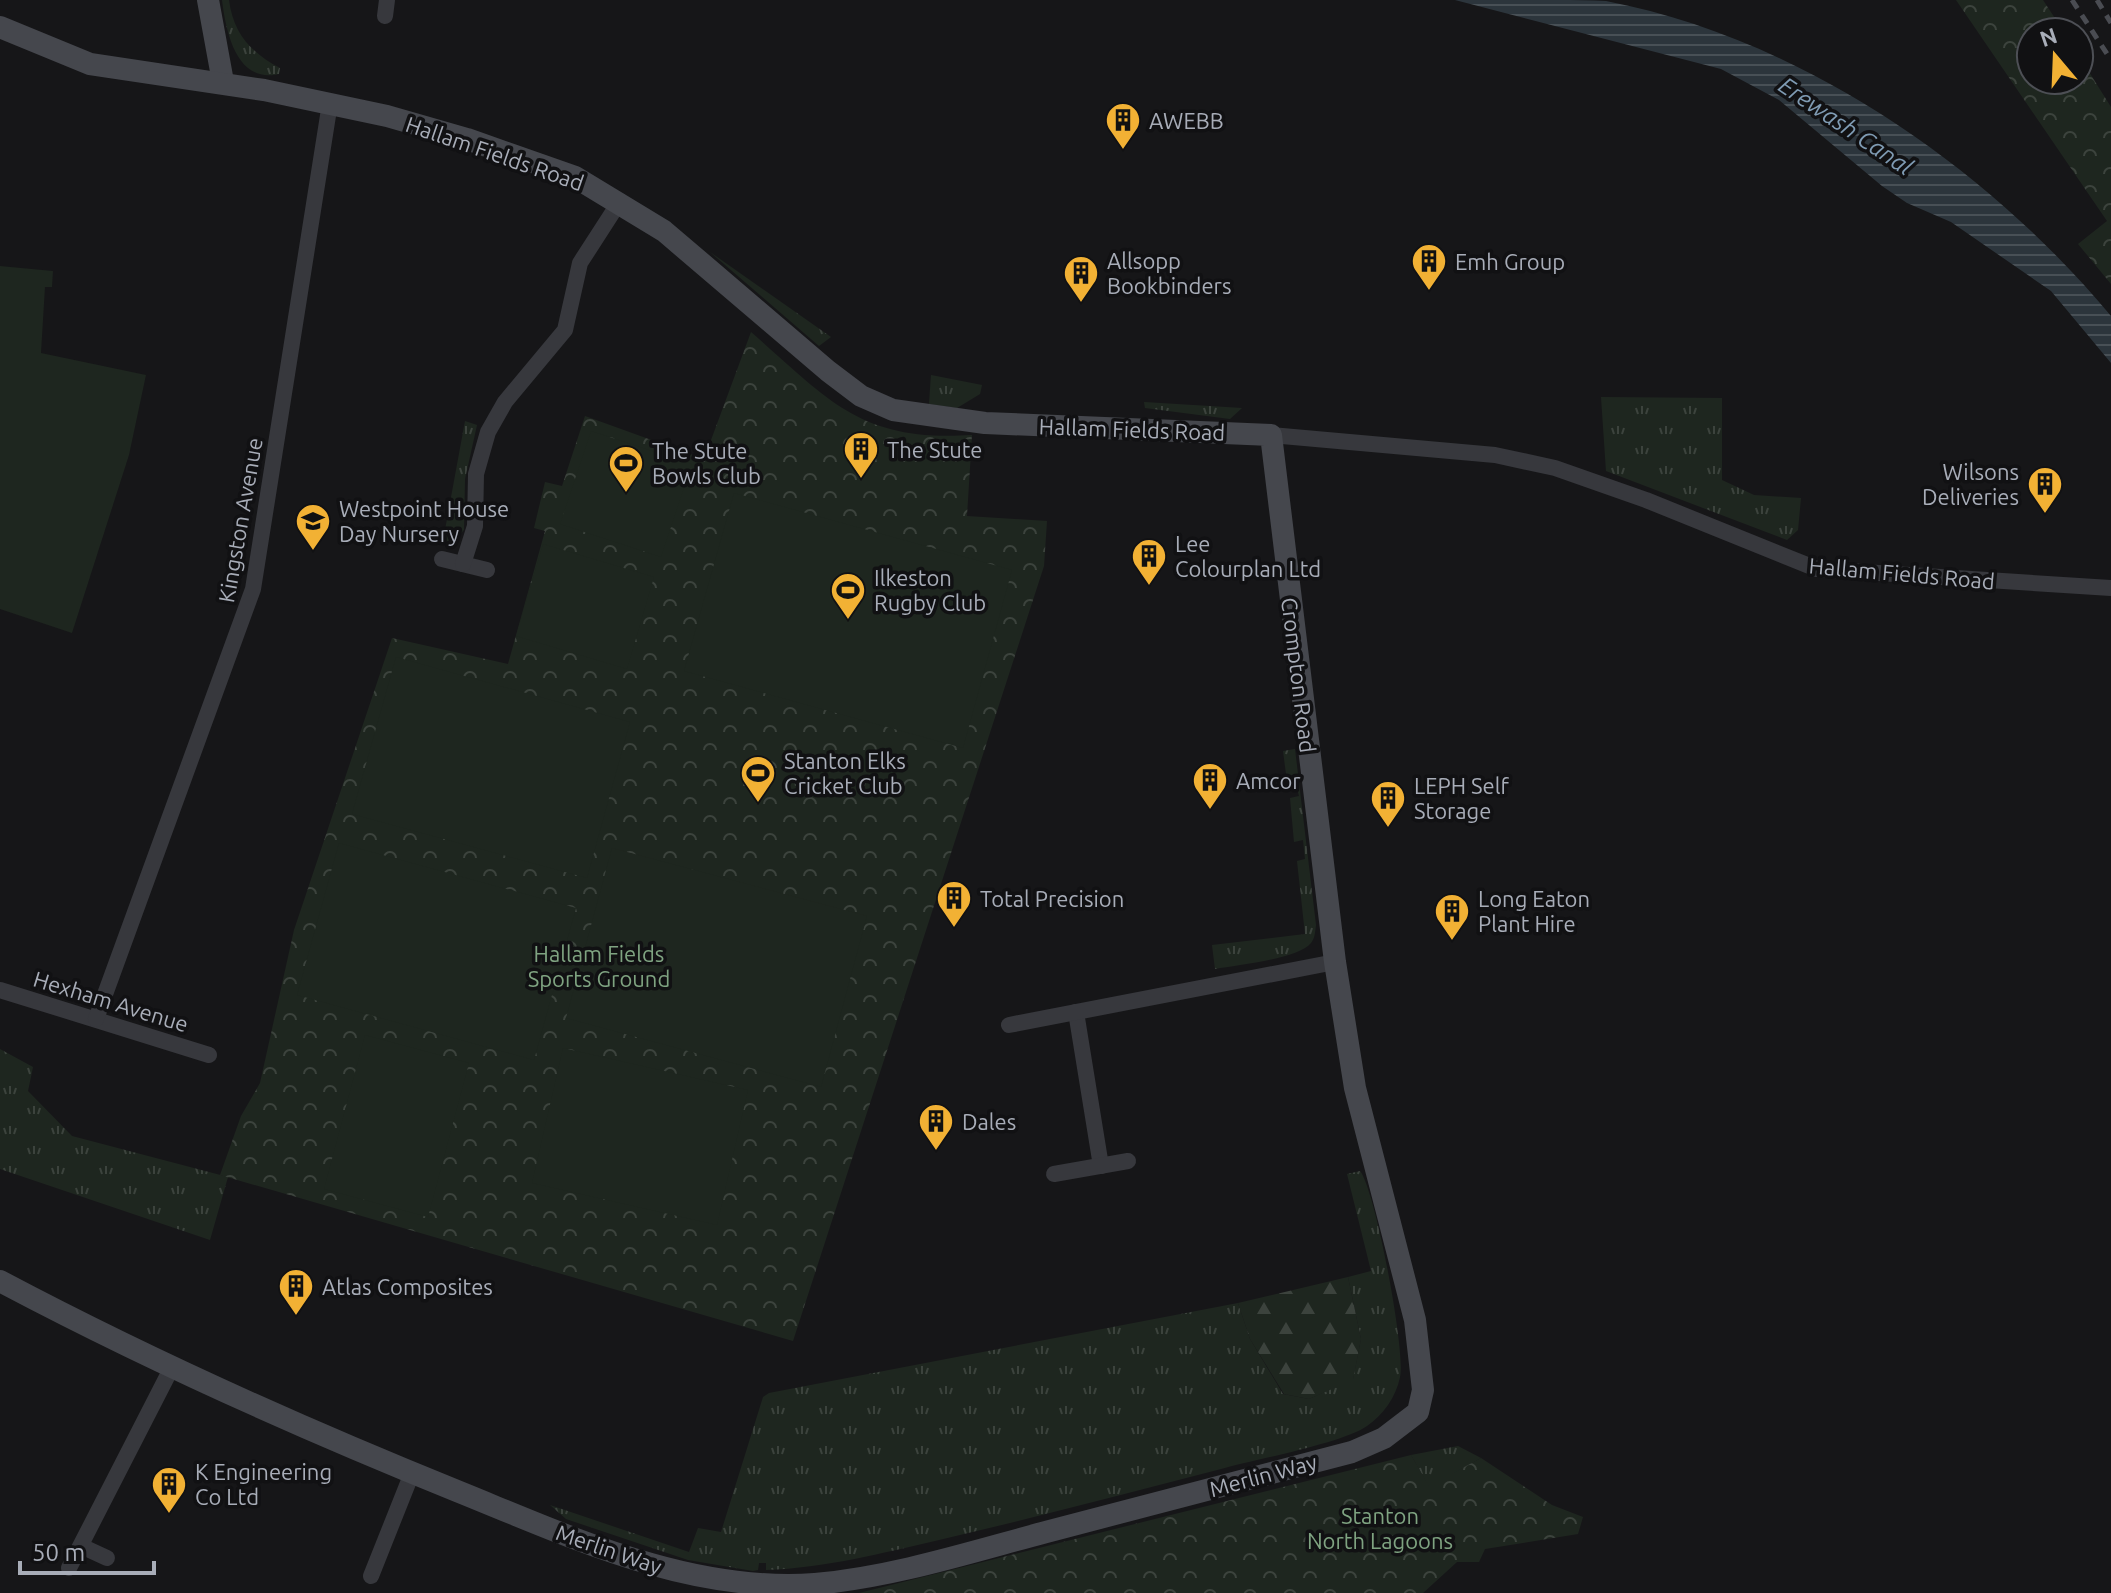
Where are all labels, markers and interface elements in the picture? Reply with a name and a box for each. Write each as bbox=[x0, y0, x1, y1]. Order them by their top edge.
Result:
north arrow bbox=[2015, 16, 2095, 96]
text: N bbox=[2036, 22, 2060, 51]
water label: Erewash Canal bbox=[1774, 71, 1918, 181]
building icon: AWEBB bbox=[1104, 101, 1142, 151]
place label: AWEBB bbox=[1149, 108, 1224, 133]
street label: Hallam Fields Road bbox=[403, 111, 587, 195]
building icon: Emh Group bbox=[1410, 242, 1448, 292]
place label: Allsopp Bookbinders bbox=[1107, 248, 1232, 298]
place label: Emh Group bbox=[1455, 249, 1565, 274]
building icon: Allsopp Bookbinders bbox=[1062, 254, 1100, 304]
street label: Hallam Fields Road bbox=[1038, 413, 1226, 445]
building icon: The Stute bbox=[842, 430, 880, 480]
street label: Kingston Avenue bbox=[213, 436, 267, 604]
place label: The Stute bbox=[887, 437, 982, 462]
place label: The Stute Bowls Club bbox=[652, 438, 761, 488]
sports icon: The Stute Bowls Club bbox=[607, 444, 645, 494]
place label: Wilsons Deliveries bbox=[1922, 459, 2019, 509]
building icon: Wilsons Deliveries bbox=[2026, 465, 2064, 515]
place label: Westpoint House Day Nursery bbox=[339, 496, 509, 546]
school or university icon: Westpoint House Day Nursery bbox=[294, 502, 332, 552]
place label: Lee Colourplan Ltd bbox=[1175, 531, 1321, 581]
building icon: Lee Colourplan Ltd bbox=[1130, 537, 1168, 587]
street label: Hallam Fields Road bbox=[1808, 552, 1996, 594]
place label: Ilkeston Rugby Club bbox=[874, 565, 986, 615]
sports icon: Ilkeston Rugby Club bbox=[829, 571, 867, 621]
street label: Crompton Road bbox=[1277, 596, 1321, 754]
place label: Stanton Elks Cricket Club bbox=[784, 748, 906, 798]
sports icon: Stanton Elks Cricket Club bbox=[739, 754, 777, 804]
building icon: Amcor bbox=[1191, 761, 1229, 811]
place label: Amcor bbox=[1236, 768, 1301, 793]
place label: LEPH Self Storage bbox=[1414, 773, 1510, 823]
building icon: LEPH Self Storage bbox=[1369, 779, 1407, 829]
building icon: Total Precision bbox=[935, 879, 973, 929]
place label: Total Precision bbox=[980, 886, 1124, 911]
place label: Long Eaton Plant Hire bbox=[1478, 886, 1590, 936]
building icon: Long Eaton Plant Hire bbox=[1433, 892, 1471, 942]
park label: Hallam Fields Sports Ground bbox=[528, 941, 670, 991]
street label: Hexham Avenue bbox=[31, 966, 191, 1036]
building icon: Dales bbox=[917, 1102, 955, 1152]
place label: Dales bbox=[962, 1109, 1016, 1134]
building icon: Atlas Composites bbox=[277, 1267, 315, 1317]
place label: Atlas Composites bbox=[322, 1274, 493, 1299]
street label: Merlin Way bbox=[1207, 1449, 1320, 1501]
place label: K Engineering Co Ltd bbox=[195, 1459, 332, 1509]
building icon: K Engineering Co Ltd bbox=[150, 1465, 188, 1515]
park label: Stanton North Lagoons bbox=[1307, 1503, 1453, 1553]
street label: Merlin Way bbox=[553, 1519, 665, 1579]
scale bar bbox=[20, 1525, 154, 1575]
text: 50 m bbox=[32, 1539, 85, 1566]

